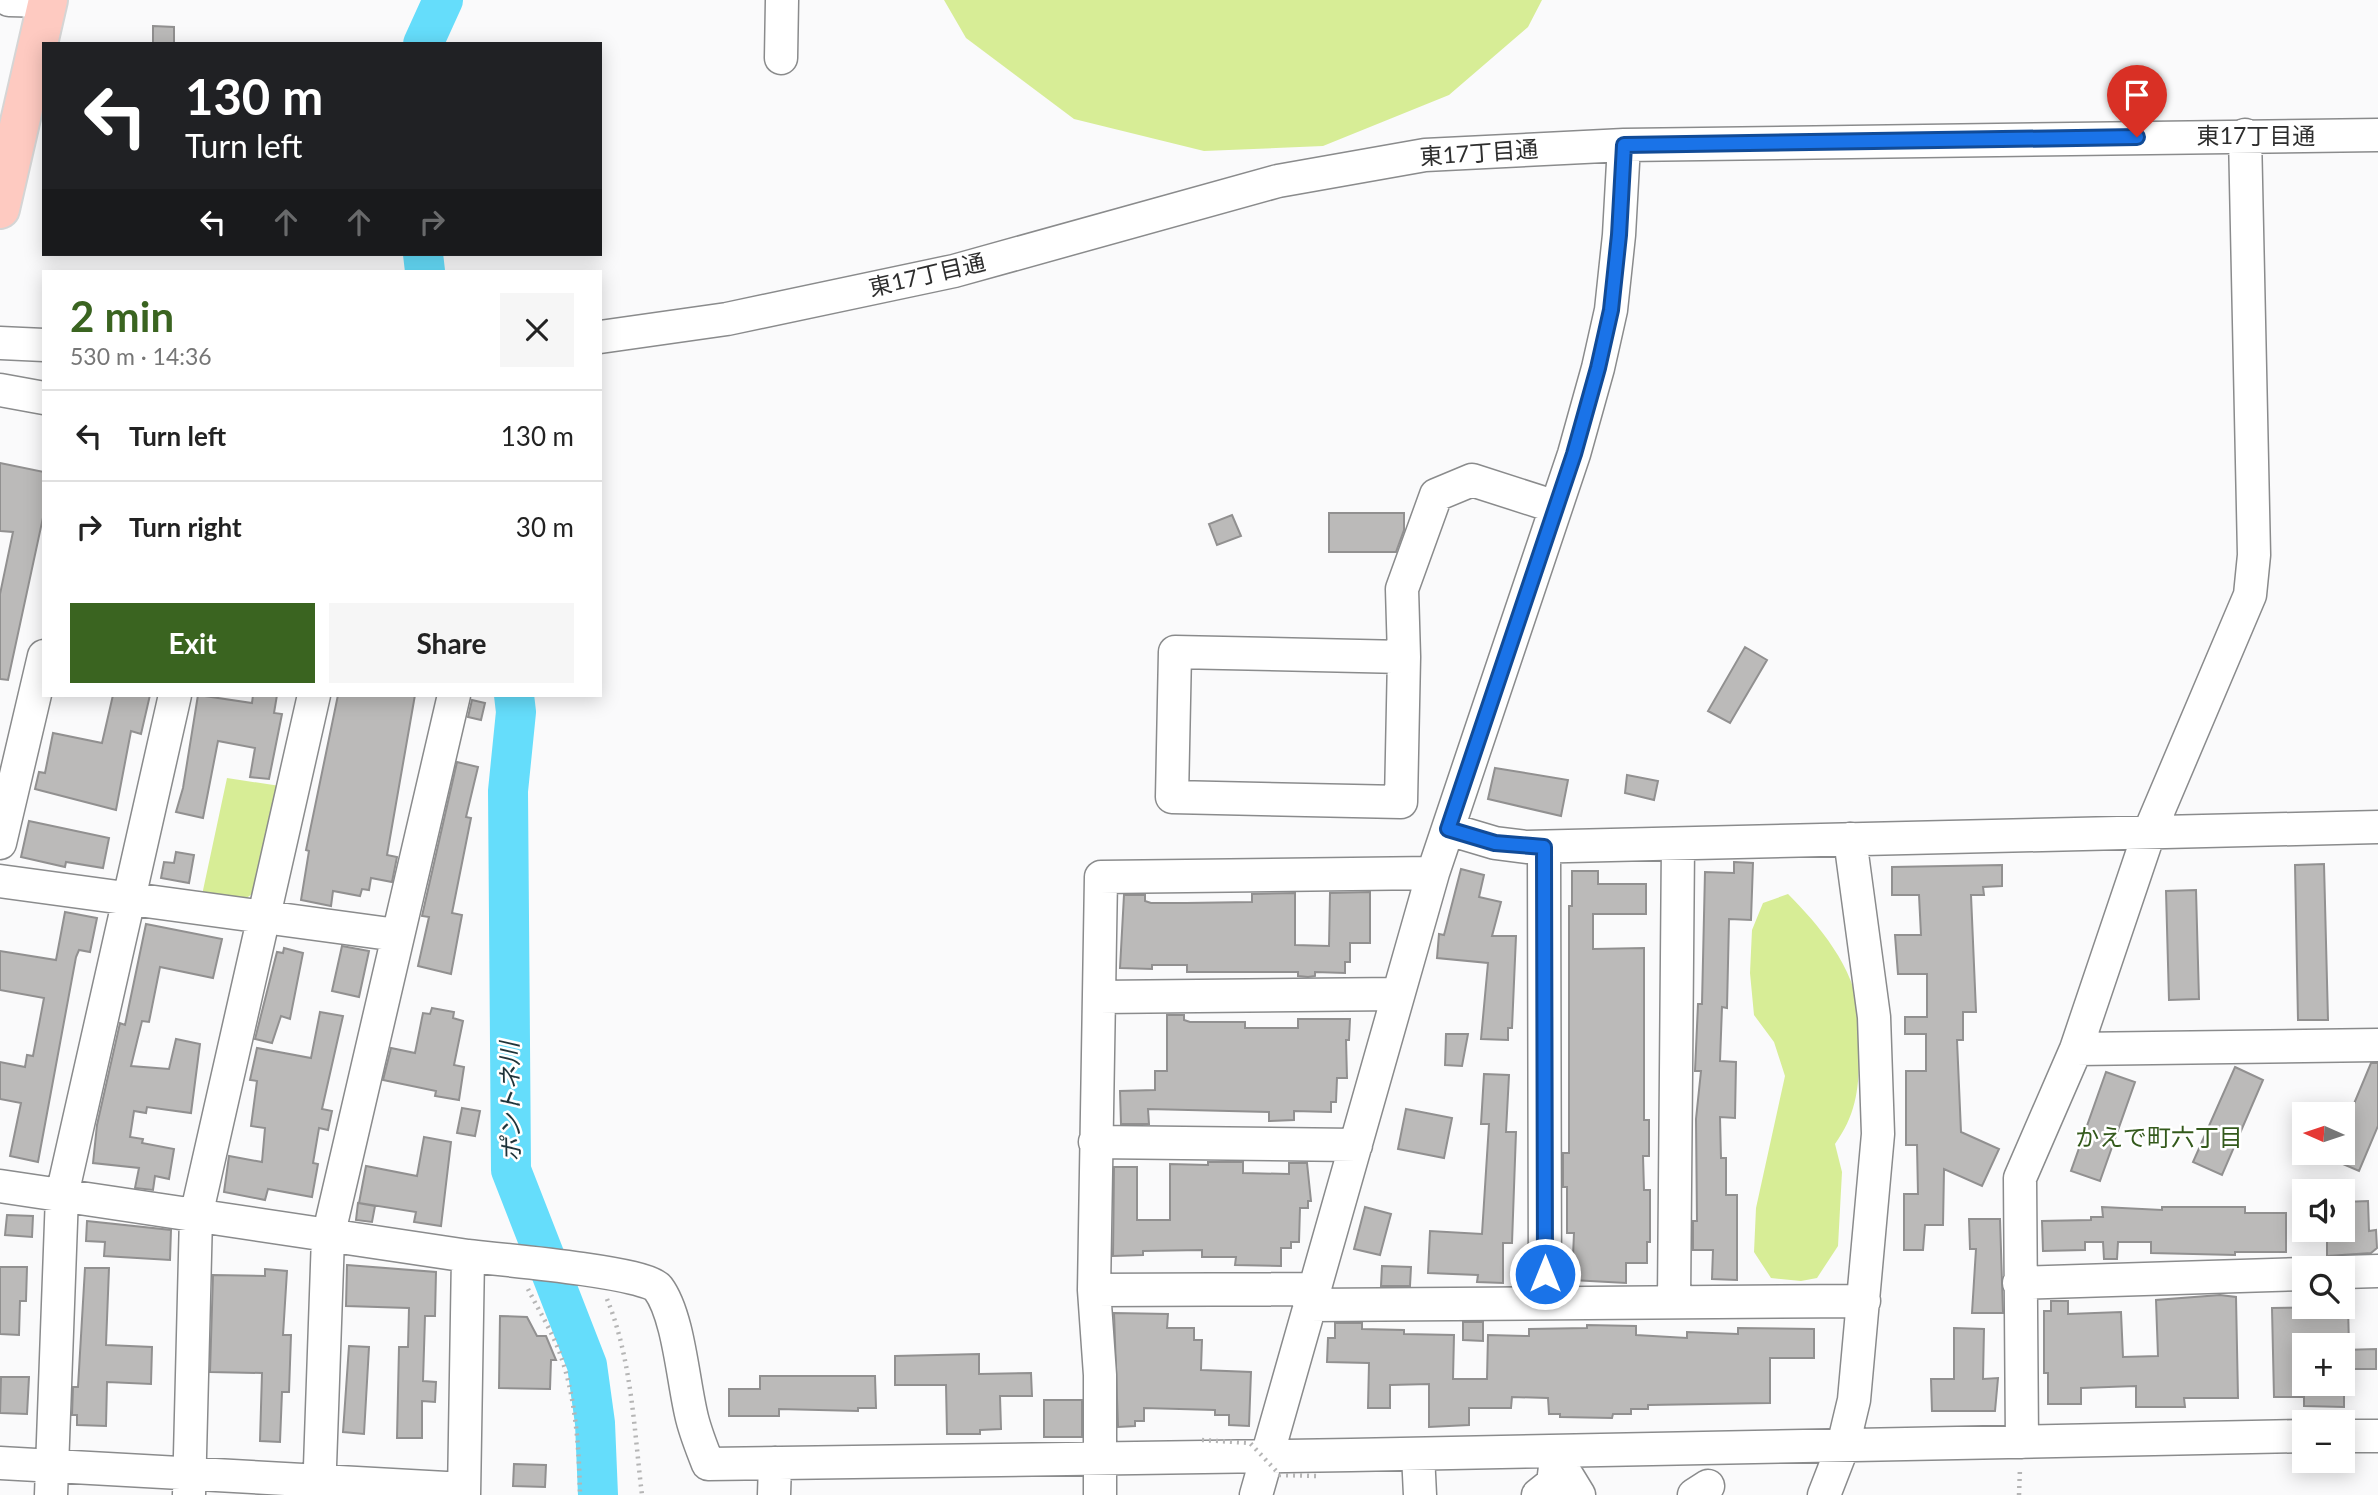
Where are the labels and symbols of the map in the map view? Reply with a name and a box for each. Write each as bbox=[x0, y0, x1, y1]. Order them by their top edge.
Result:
pin bbox=[2107, 65, 2167, 137]
street label: 東17丁目通 bbox=[2197, 121, 2315, 149]
street label: 東17丁目通 bbox=[1419, 134, 1539, 170]
street label: 東17丁目通 bbox=[866, 247, 988, 301]
water label: ポントネ川 bbox=[494, 1039, 525, 1162]
north arrow bbox=[2292, 1102, 2356, 1166]
district label: かえで町六丁目 bbox=[2075, 1122, 2243, 1151]
position arrow bbox=[1508, 1237, 1582, 1311]

